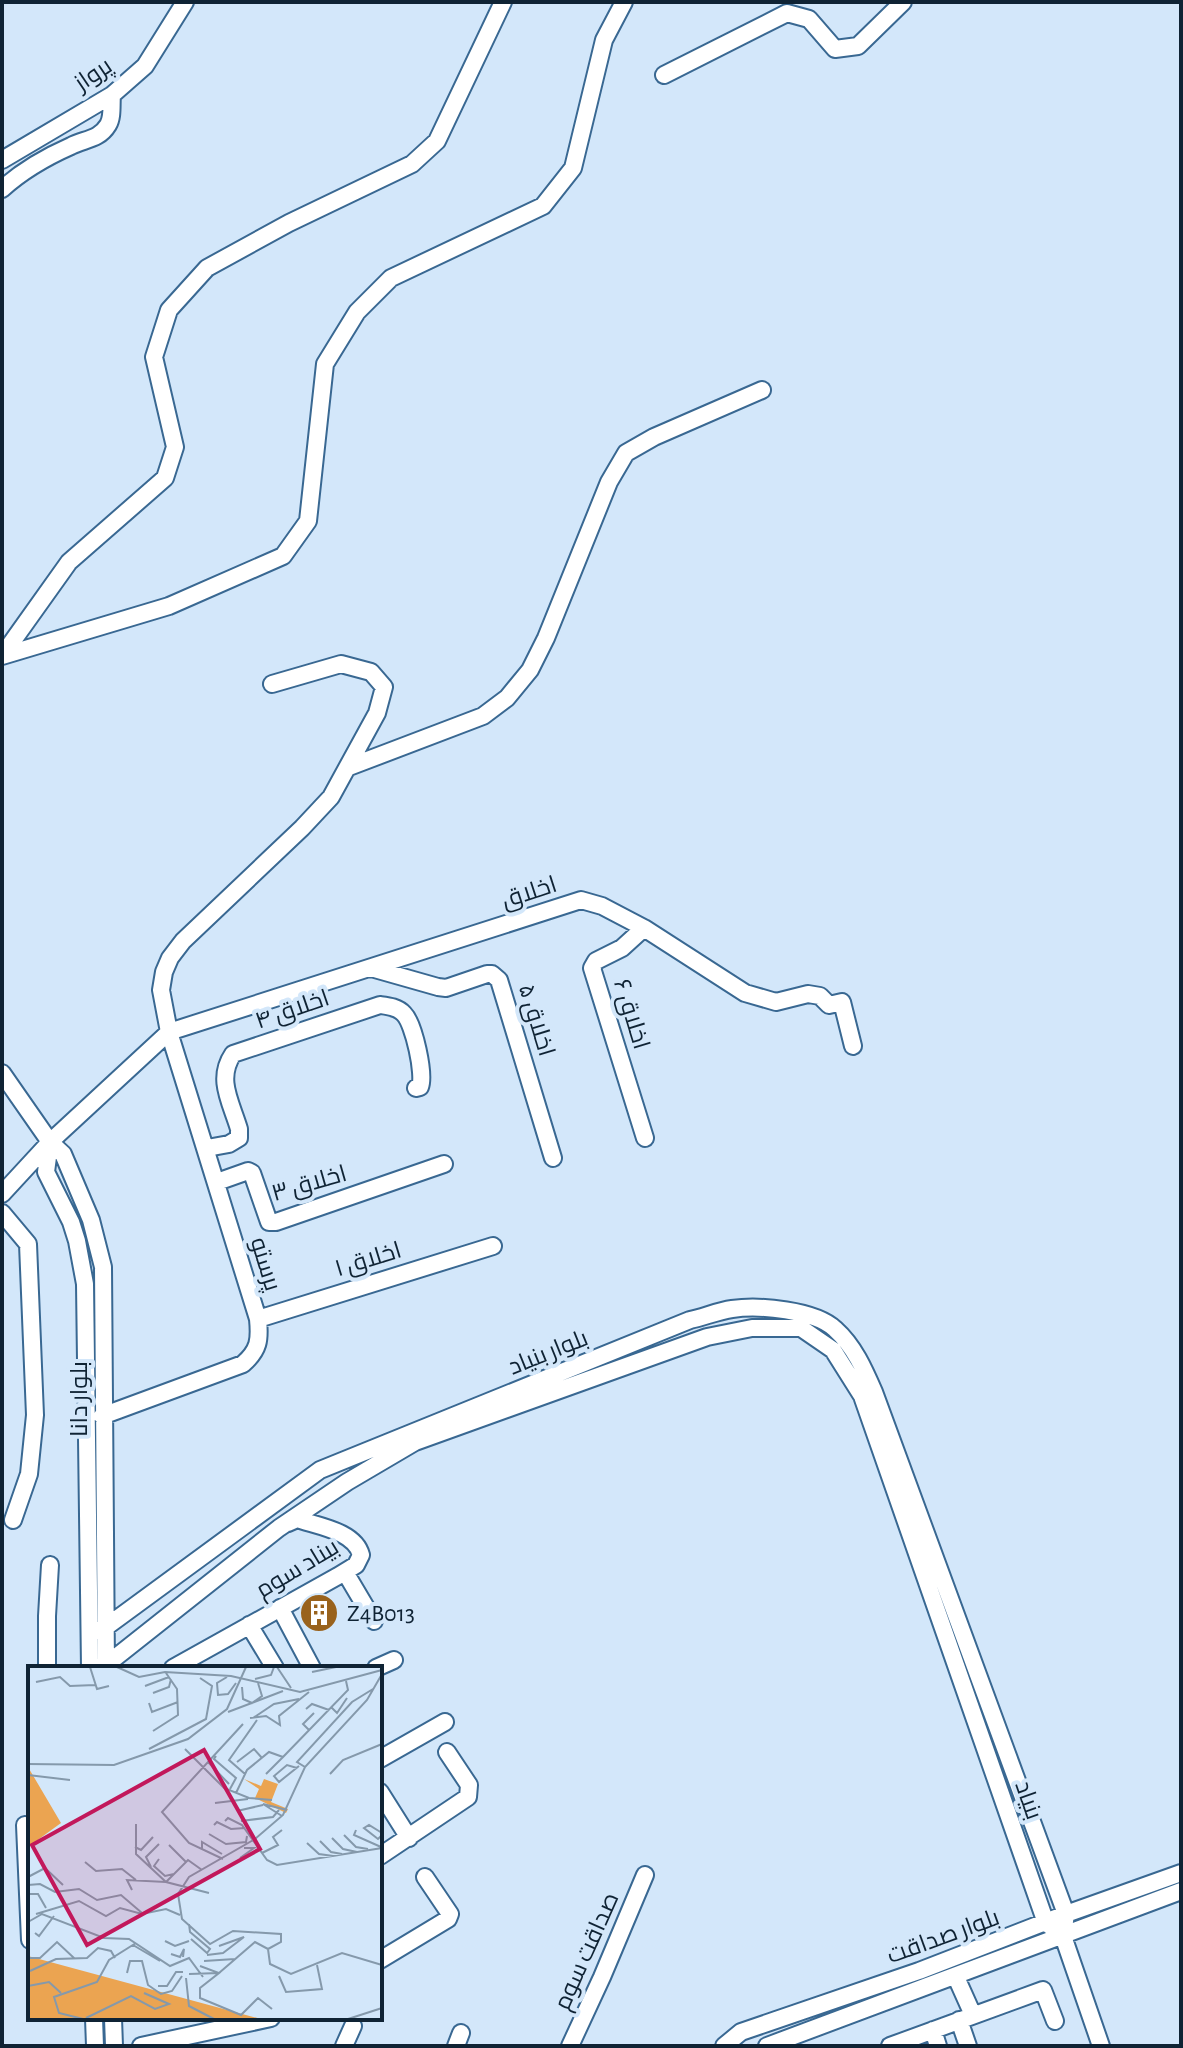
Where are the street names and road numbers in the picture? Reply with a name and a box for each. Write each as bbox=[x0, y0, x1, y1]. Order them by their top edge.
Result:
street label: پرواز bbox=[69, 54, 119, 99]
street label: اخلاق bbox=[499, 873, 561, 915]
street label: اخلاق ۶ bbox=[607, 976, 653, 1053]
street label: اخلاق ۵ bbox=[512, 982, 558, 1060]
street label: اخلاق ۴ bbox=[252, 986, 333, 1036]
street label: اخلاق ۳ bbox=[269, 1162, 350, 1208]
street label: پرستو bbox=[243, 1235, 285, 1295]
street label: اخلاق ۱ bbox=[332, 1239, 405, 1283]
street label: بلوار بنیاد bbox=[505, 1326, 592, 1380]
street label: بلوار دانا bbox=[68, 1361, 92, 1437]
street label: بیناد سوم bbox=[252, 1535, 345, 1605]
street label: بنیاد bbox=[1010, 1778, 1046, 1823]
street label: صداقت سوم bbox=[550, 1889, 626, 2015]
street label: بلوار صداقت bbox=[884, 1906, 1003, 1968]

